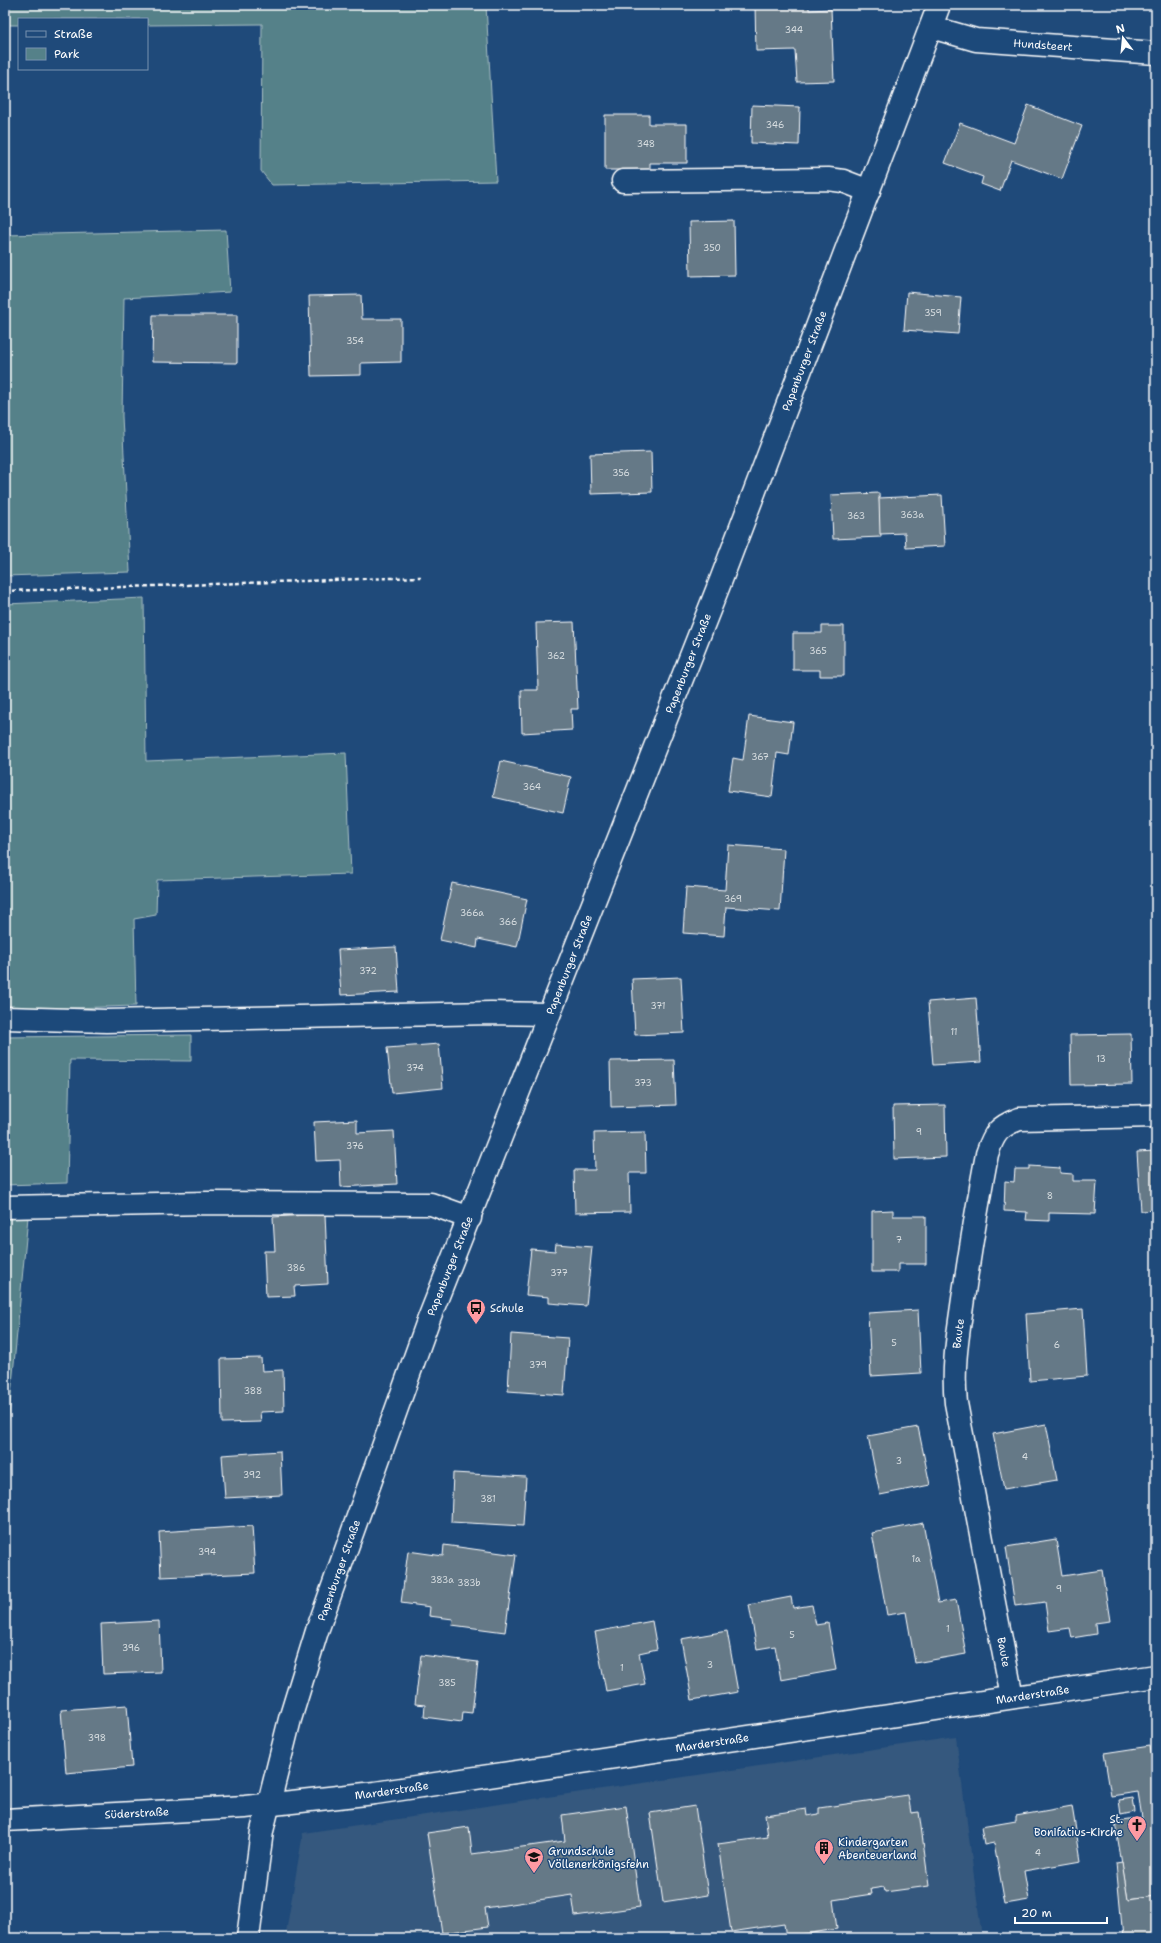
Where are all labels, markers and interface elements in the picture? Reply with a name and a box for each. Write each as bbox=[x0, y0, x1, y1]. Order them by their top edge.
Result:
legend bbox=[18, 18, 148, 70]
north arrow bbox=[1103, 18, 1143, 58]
text: N bbox=[1114, 20, 1127, 37]
house number: 344 bbox=[785, 24, 803, 36]
text: Straße bbox=[54, 26, 93, 42]
street label: Hundsteert bbox=[1013, 36, 1073, 55]
text: Park bbox=[54, 46, 80, 62]
house number: 346 bbox=[766, 119, 784, 131]
house number: 348 bbox=[637, 138, 655, 150]
house number: 350 bbox=[703, 242, 721, 254]
house number: 359 bbox=[924, 307, 942, 319]
street label: Papenburger Straße bbox=[779, 308, 830, 413]
house number: 354 bbox=[346, 335, 364, 347]
house number: 356 bbox=[612, 467, 630, 479]
house number: 363a bbox=[900, 509, 924, 521]
house number: 363 bbox=[847, 510, 865, 522]
street label: Papenburger Straße bbox=[662, 611, 715, 716]
house number: 365 bbox=[809, 645, 827, 657]
house number: 362 bbox=[547, 650, 565, 662]
house number: 367 bbox=[751, 751, 769, 763]
house number: 364 bbox=[523, 781, 541, 793]
house number: 369 bbox=[724, 893, 742, 905]
house number: 366a bbox=[460, 907, 484, 919]
street label: Papenburger Straße bbox=[543, 912, 596, 1017]
house number: 366 bbox=[499, 916, 517, 928]
house number: 372 bbox=[359, 965, 377, 977]
house number: 371 bbox=[650, 1000, 666, 1012]
house number: 11 bbox=[950, 1026, 958, 1038]
house number: 13 bbox=[1096, 1053, 1106, 1065]
house number: 374 bbox=[406, 1062, 424, 1074]
house number: 373 bbox=[634, 1077, 652, 1089]
house number: 9 bbox=[916, 1126, 922, 1138]
house number: 376 bbox=[346, 1140, 364, 1152]
house number: 8 bbox=[1047, 1190, 1053, 1202]
street label: Papenburger Straße bbox=[424, 1214, 477, 1318]
house number: 7 bbox=[896, 1234, 902, 1246]
house number: 386 bbox=[287, 1262, 305, 1274]
house number: 377 bbox=[550, 1267, 568, 1279]
bus stop icon: Schule bbox=[465, 1297, 487, 1325]
place label: Schule bbox=[490, 1301, 524, 1316]
street label: Baute bbox=[949, 1318, 968, 1349]
house number: 5 bbox=[891, 1337, 897, 1349]
house number: 6 bbox=[1054, 1339, 1060, 1351]
house number: 379 bbox=[529, 1359, 547, 1371]
house number: 388 bbox=[244, 1385, 262, 1397]
house number: 4 bbox=[1022, 1451, 1028, 1463]
house number: 3 bbox=[896, 1455, 902, 1467]
house number: 392 bbox=[243, 1469, 261, 1481]
house number: 381 bbox=[480, 1493, 496, 1505]
street label: Papenburger Straße bbox=[314, 1518, 364, 1623]
house number: 394 bbox=[198, 1546, 216, 1558]
house number: 1a bbox=[911, 1553, 921, 1565]
house number: 383a bbox=[430, 1574, 454, 1586]
house number: 383b bbox=[457, 1577, 481, 1589]
house number: 9 bbox=[1056, 1583, 1062, 1595]
house number: 1 bbox=[946, 1623, 950, 1635]
house number: 5 bbox=[789, 1629, 795, 1641]
street label: Baute bbox=[993, 1636, 1014, 1668]
house number: 396 bbox=[122, 1642, 140, 1654]
house number: 3 bbox=[707, 1659, 713, 1671]
house number: 1 bbox=[620, 1662, 624, 1674]
house number: 385 bbox=[438, 1677, 456, 1689]
street label: Marderstraße bbox=[995, 1682, 1070, 1708]
street label: Marderstraße bbox=[674, 1730, 750, 1756]
house number: 398 bbox=[88, 1732, 106, 1744]
street label: Marderstraße bbox=[354, 1778, 430, 1803]
street label: Süderstraße bbox=[104, 1804, 170, 1823]
place label: St. Bonifatius-Kirche bbox=[1034, 1812, 1123, 1840]
church icon: St. Bonifatius-Kirche bbox=[1126, 1814, 1148, 1842]
place label: Kindergarten Abenteuerland bbox=[838, 1835, 917, 1863]
building icon: Kindergarten Abenteuerland bbox=[813, 1837, 835, 1865]
place label: Grundschule Völlenerkönigsfehn bbox=[548, 1844, 649, 1872]
school or university icon: Grundschule Völlenerkönigsfehn bbox=[523, 1846, 545, 1874]
house number: 4 bbox=[1035, 1847, 1041, 1859]
scale bar bbox=[1015, 1899, 1107, 1925]
text: 20 m bbox=[1021, 1905, 1052, 1921]

